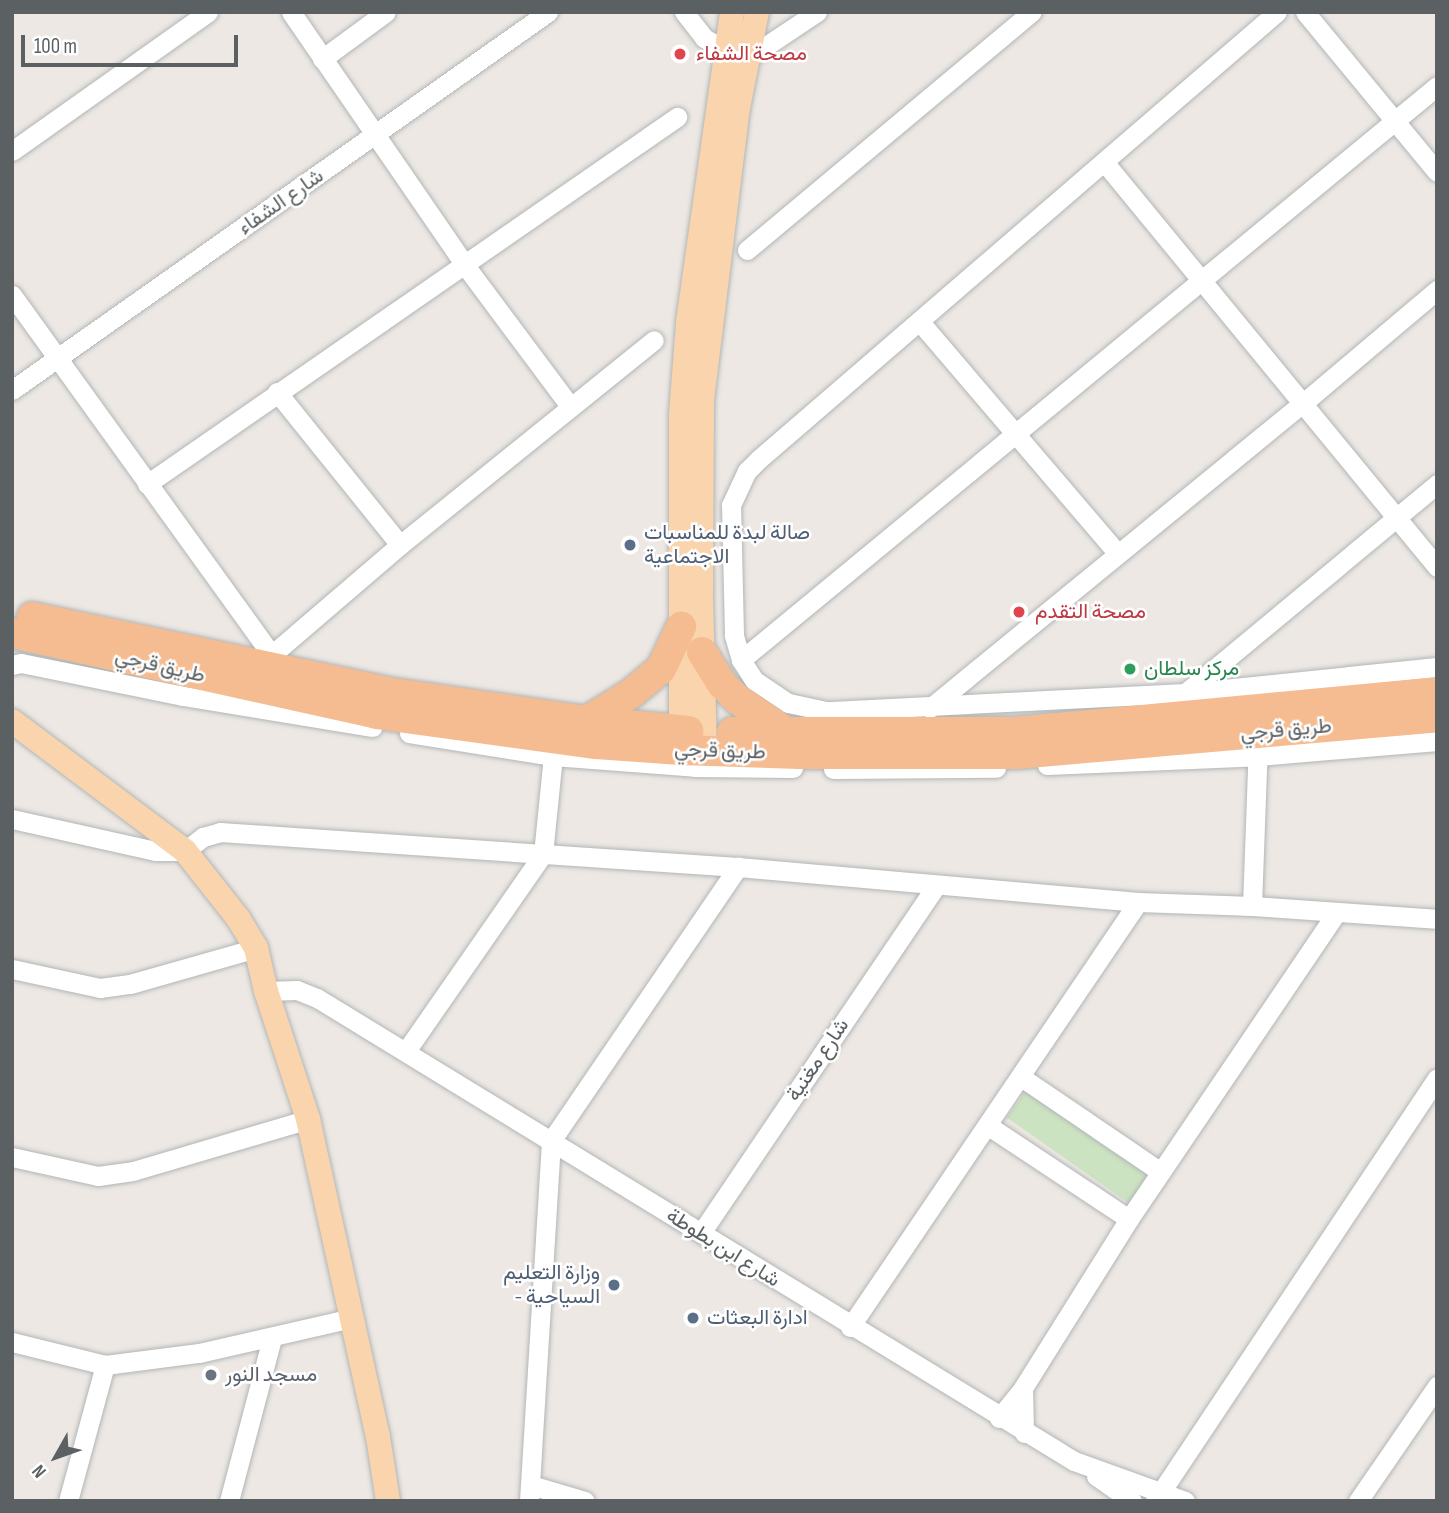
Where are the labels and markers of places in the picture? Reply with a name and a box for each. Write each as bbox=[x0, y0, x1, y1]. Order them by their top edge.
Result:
place label: مصحة الشفاء bbox=[696, 41, 807, 67]
marker: مصحة الشفاء bbox=[670, 44, 690, 64]
place label: صالة لبدة للمناسبات الاجتماعية bbox=[644, 520, 810, 570]
marker: صالة لبدة للمناسبات الاجتماعية bbox=[622, 537, 638, 553]
place label: مصحة التقدم bbox=[1035, 599, 1146, 625]
marker: مصحة التقدم bbox=[1009, 602, 1029, 622]
place label: مركز سلطان bbox=[1144, 656, 1239, 682]
marker: مركز سلطان bbox=[1122, 661, 1138, 677]
place label: وزارة التعليم - السياحية bbox=[503, 1260, 600, 1310]
marker: وزارة التعليم - السياحية bbox=[606, 1277, 622, 1293]
place label: ادارة البعثات bbox=[707, 1305, 808, 1331]
marker: ادارة البعثات bbox=[685, 1310, 701, 1326]
place label: مسجد النور bbox=[225, 1362, 317, 1388]
marker: مسجد النور bbox=[203, 1367, 219, 1383]

